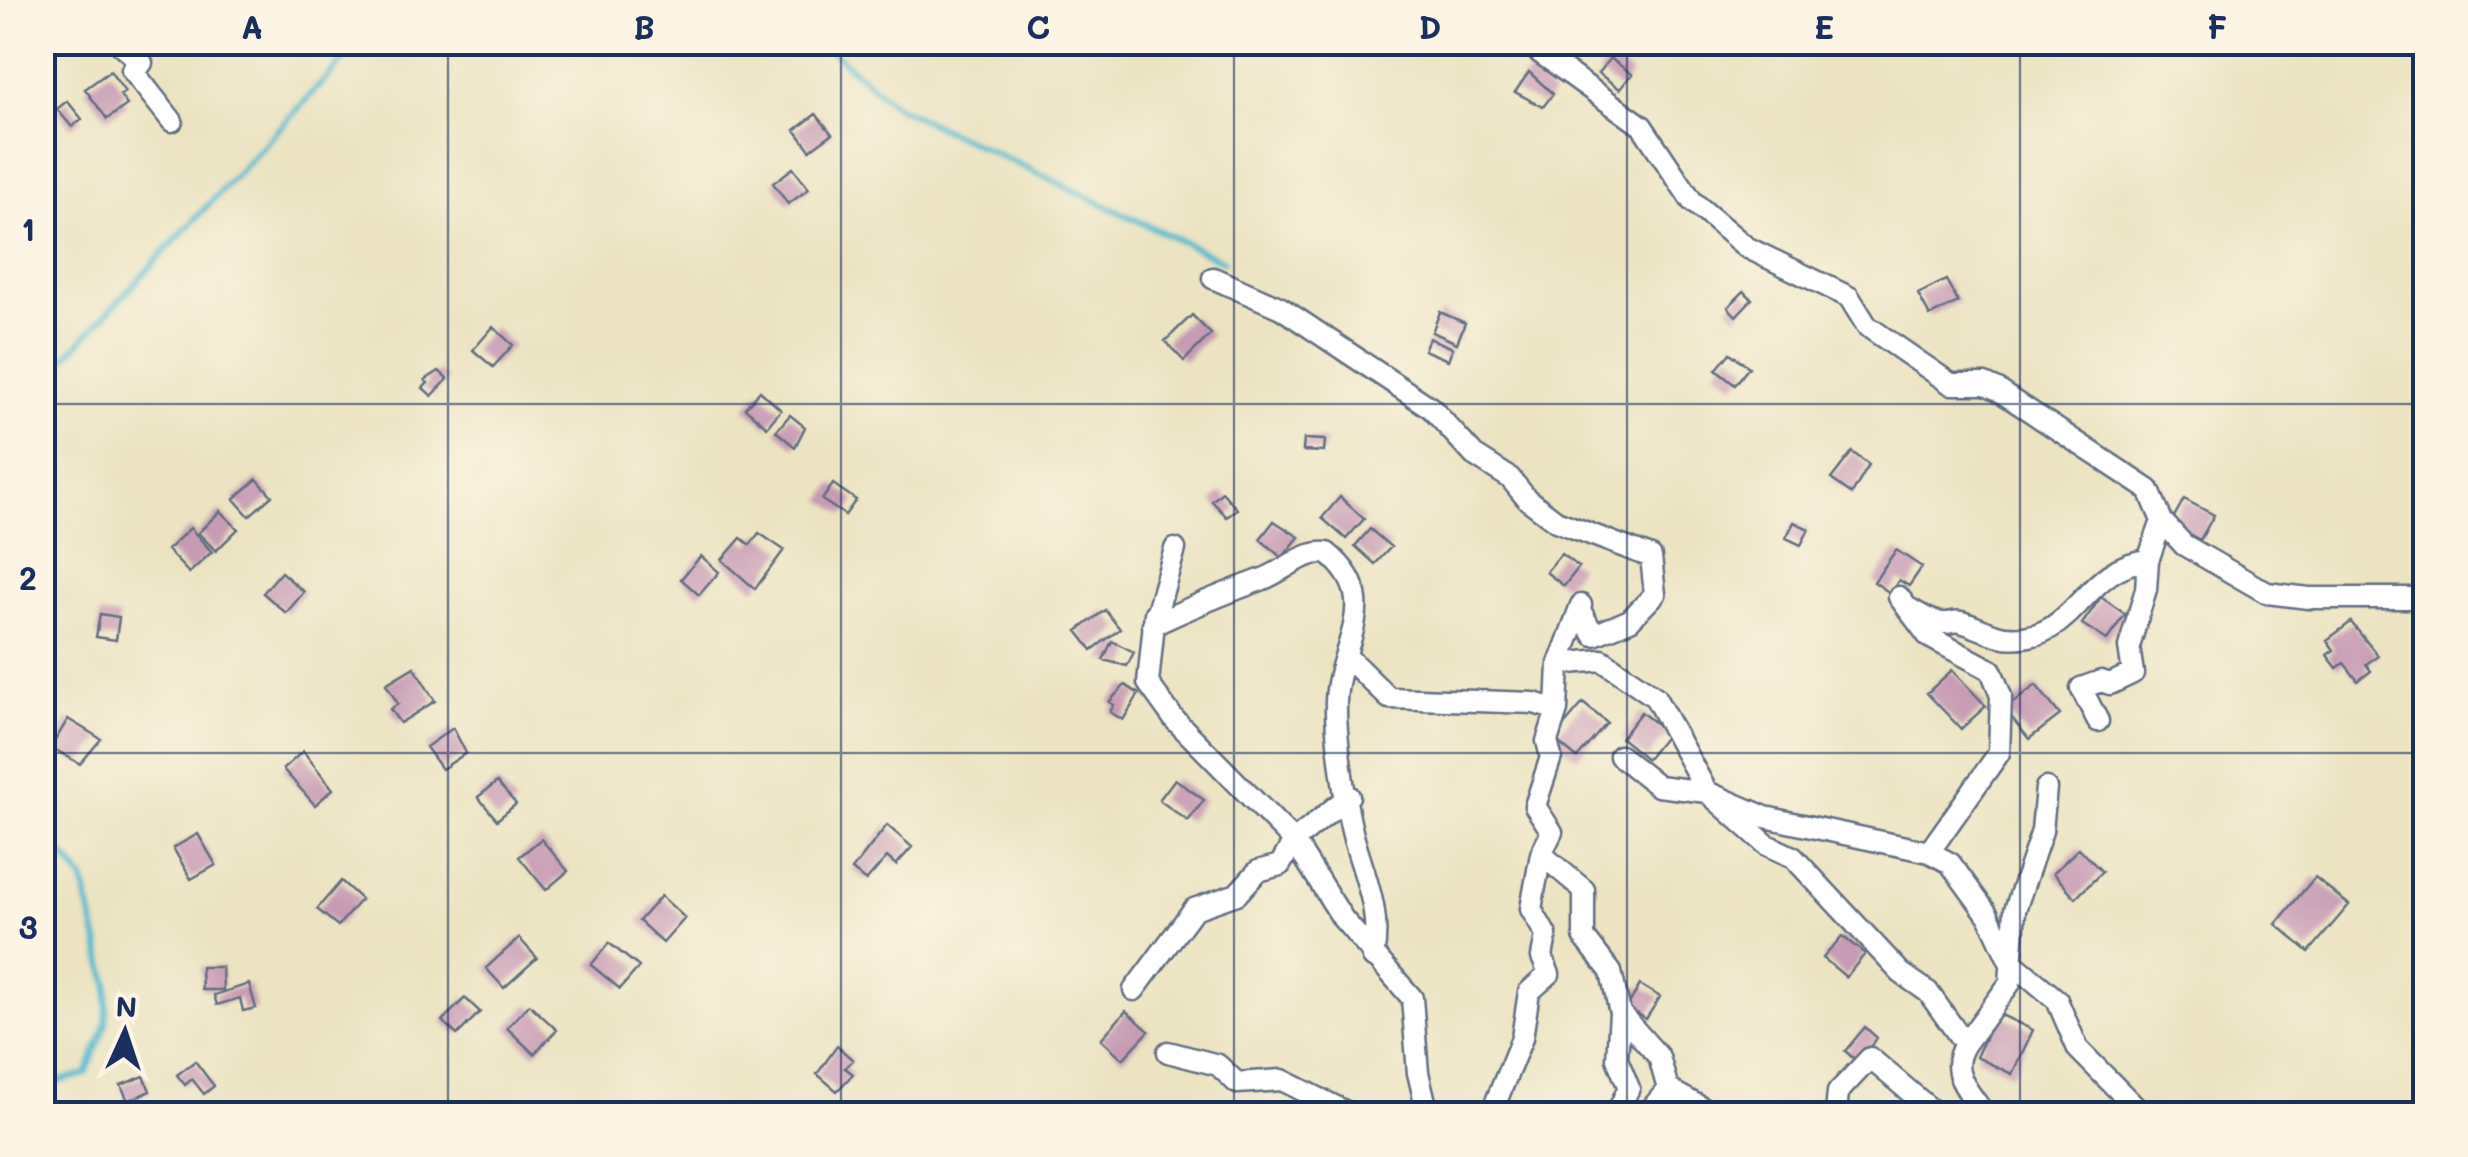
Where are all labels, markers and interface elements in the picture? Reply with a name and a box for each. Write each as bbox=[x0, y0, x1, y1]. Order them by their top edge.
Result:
text: A bbox=[241, 5, 263, 47]
text: B bbox=[633, 5, 655, 47]
text: C bbox=[1026, 5, 1050, 47]
text: D bbox=[1419, 5, 1441, 47]
text: E bbox=[1814, 5, 1834, 47]
text: F bbox=[2207, 5, 2227, 47]
text: 1 bbox=[21, 207, 35, 249]
text: 2 bbox=[19, 556, 37, 598]
text: 3 bbox=[18, 905, 38, 947]
north arrow bbox=[75, 982, 175, 1082]
text: N bbox=[115, 988, 138, 1025]

